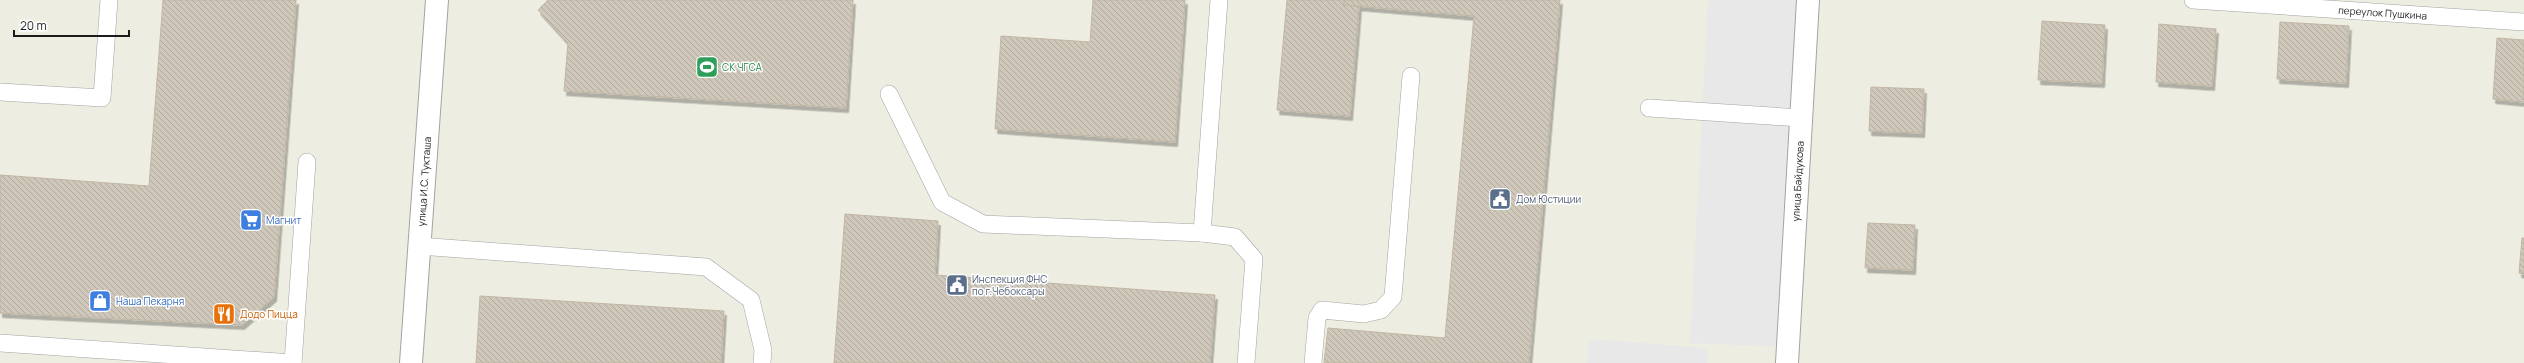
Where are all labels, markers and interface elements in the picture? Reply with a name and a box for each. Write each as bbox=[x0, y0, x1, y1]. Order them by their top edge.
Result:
street label: переулок Пушкина bbox=[2338, 3, 2427, 23]
scale bar bbox=[14, 12, 129, 38]
text: 20 m bbox=[20, 17, 47, 34]
sports icon: СК ЧГСА bbox=[694, 54, 720, 80]
place label: СК ЧГСА bbox=[722, 60, 763, 74]
street label: улица И.С. Тукташа bbox=[414, 136, 434, 227]
street label: улица Байдукова bbox=[1788, 141, 1807, 222]
public building icon: Дом Юстиции bbox=[1487, 186, 1513, 212]
place label: Дом Юстиции bbox=[1516, 192, 1581, 206]
supermarket icon: Магнит bbox=[238, 207, 264, 233]
place label: Магнит bbox=[266, 213, 301, 227]
public building icon: Инспекция ФНС по г.Чебоксары bbox=[944, 272, 970, 298]
place label: Инспекция ФНС по г.Чебоксары bbox=[972, 272, 1047, 298]
shop icon: Наша Пекарня bbox=[87, 288, 113, 314]
place label: Наша Пекарня bbox=[116, 294, 184, 308]
restaurant icon: Додо Пицца bbox=[211, 301, 237, 327]
place label: Додо Пицца bbox=[240, 307, 298, 321]

